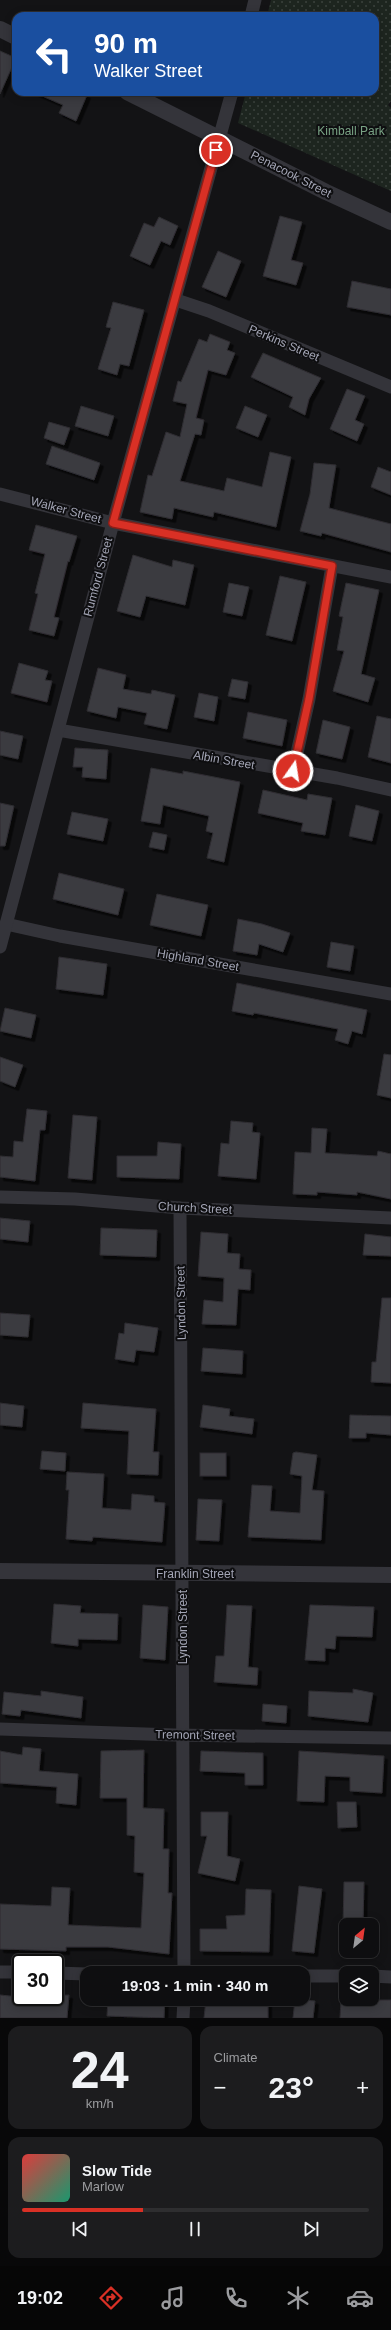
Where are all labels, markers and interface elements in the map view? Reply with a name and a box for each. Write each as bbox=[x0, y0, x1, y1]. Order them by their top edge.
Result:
icon: left bbox=[28, 28, 80, 80]
text: 90 m bbox=[94, 28, 158, 59]
text: Walker Street bbox=[94, 61, 202, 81]
park label: Kimball Park bbox=[317, 124, 386, 138]
pin bbox=[199, 133, 233, 167]
icon: arrive bbox=[205, 139, 227, 161]
street label: Penacook Street bbox=[248, 148, 334, 201]
street label: Perkins Street bbox=[247, 322, 322, 364]
street label: Walker Street bbox=[29, 494, 103, 526]
street label: Rumford Street bbox=[81, 535, 115, 618]
street label: Albin Street bbox=[192, 748, 256, 772]
position arrow bbox=[272, 750, 314, 792]
street label: Highland Street bbox=[156, 946, 241, 974]
street label: Church Street bbox=[158, 1199, 233, 1217]
street label: Lyndon Street bbox=[173, 1265, 189, 1340]
street label: Franklin Street bbox=[156, 1567, 235, 1581]
street label: Lyndon Street bbox=[176, 1589, 190, 1664]
street label: Tremont Street bbox=[155, 1727, 236, 1743]
north arrow bbox=[339, 1918, 379, 1958]
map controls bbox=[339, 1918, 379, 2006]
speed limit sign: 30 bbox=[12, 1954, 64, 2006]
button: layers bbox=[339, 1966, 379, 2006]
text: 19:03 · 1 min · 340 m bbox=[122, 1977, 268, 1994]
text: 24 bbox=[71, 2041, 129, 2099]
text: Climate bbox=[214, 2050, 258, 2065]
text: 23° bbox=[269, 2071, 314, 2104]
text: − bbox=[214, 2075, 226, 2100]
text: + bbox=[356, 2075, 369, 2100]
text: km/h bbox=[86, 2096, 114, 2111]
text: Slow Tide bbox=[82, 2162, 152, 2179]
text: Marlow bbox=[82, 2179, 124, 2194]
icon: previous bbox=[69, 2218, 91, 2240]
icon: pause bbox=[184, 2218, 206, 2240]
icon: next bbox=[300, 2218, 322, 2240]
icon: directions bbox=[97, 2284, 125, 2312]
icon: music bbox=[159, 2284, 187, 2312]
icon: phone bbox=[222, 2284, 250, 2312]
icon: climate bbox=[284, 2284, 312, 2312]
icon: car bbox=[346, 2284, 374, 2312]
text: 19:02 bbox=[17, 2288, 63, 2308]

